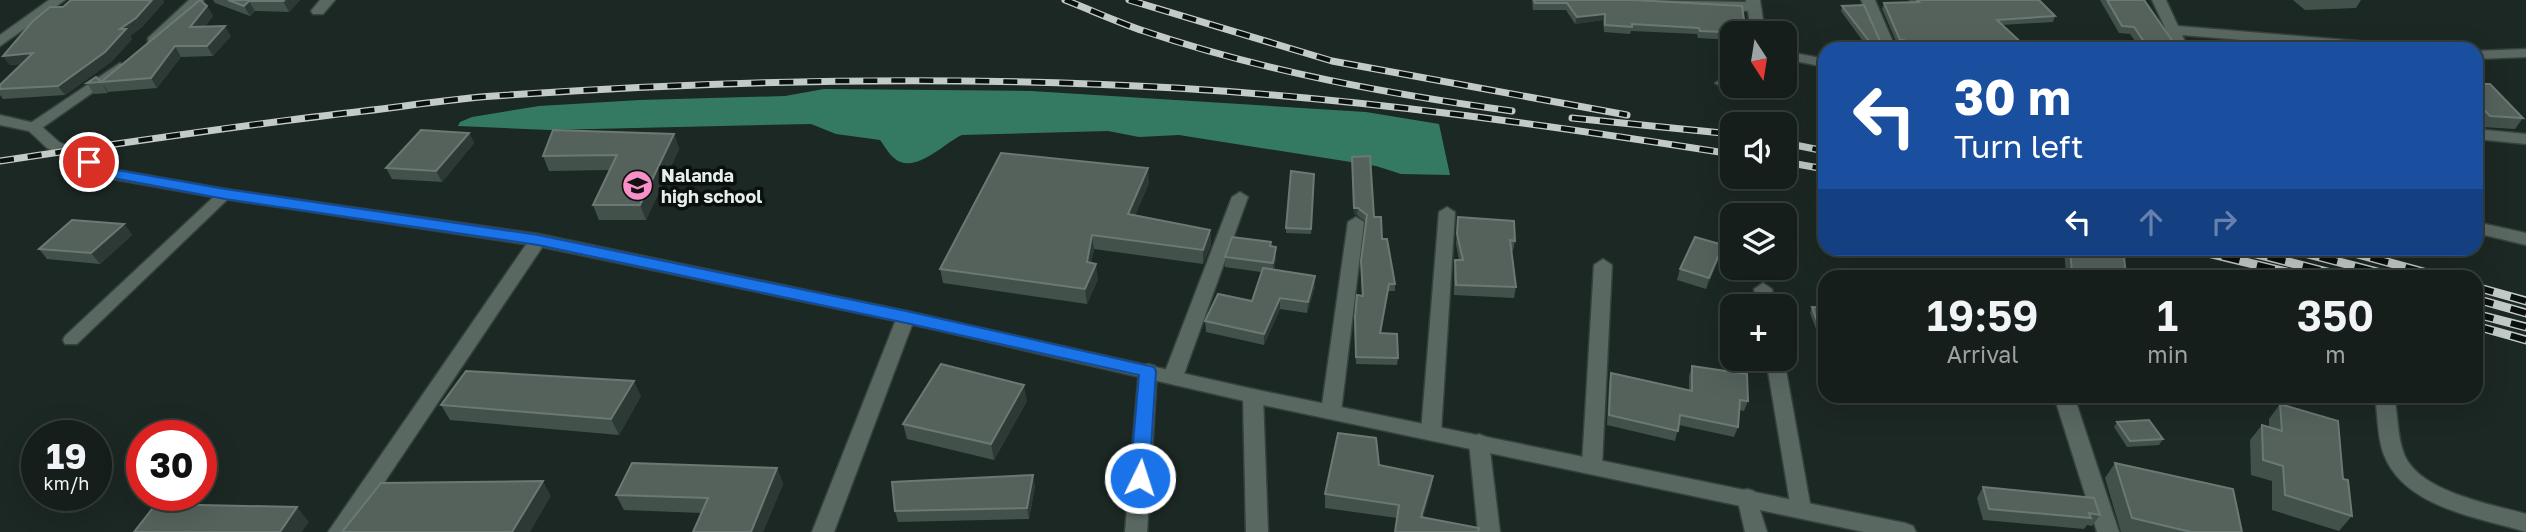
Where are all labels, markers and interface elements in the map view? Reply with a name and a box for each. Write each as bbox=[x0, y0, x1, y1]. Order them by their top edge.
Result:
north arrow bbox=[1720, 21, 1797, 98]
map controls bbox=[1720, 21, 1797, 371]
text: 30 m bbox=[1954, 67, 2071, 126]
icon: left bbox=[1839, 70, 1930, 161]
button: sound bbox=[1720, 112, 1797, 189]
text: Turn left bbox=[1954, 127, 2083, 165]
pin bbox=[59, 132, 119, 192]
icon: arrive bbox=[70, 143, 108, 181]
place label: Nalanda high school bbox=[661, 164, 762, 207]
school or university icon: Nalanda high school bbox=[621, 169, 655, 203]
button: layers bbox=[1720, 203, 1797, 280]
icon: left bbox=[2059, 203, 2097, 241]
icon: ahead bbox=[2132, 203, 2170, 241]
icon: right bbox=[2205, 203, 2243, 241]
text: 19:59 bbox=[1927, 290, 2039, 340]
text: 1 bbox=[2157, 290, 2178, 340]
text: 350 bbox=[2297, 290, 2374, 340]
button: + bbox=[1720, 294, 1797, 371]
text: Arrival bbox=[1947, 340, 2019, 368]
text: min bbox=[2147, 340, 2188, 368]
text: m bbox=[2325, 340, 2346, 368]
speed limit sign: 30 bbox=[126, 420, 217, 511]
text: 19 bbox=[46, 435, 87, 477]
position arrow bbox=[1103, 441, 1177, 515]
text: km/h bbox=[44, 472, 89, 494]

